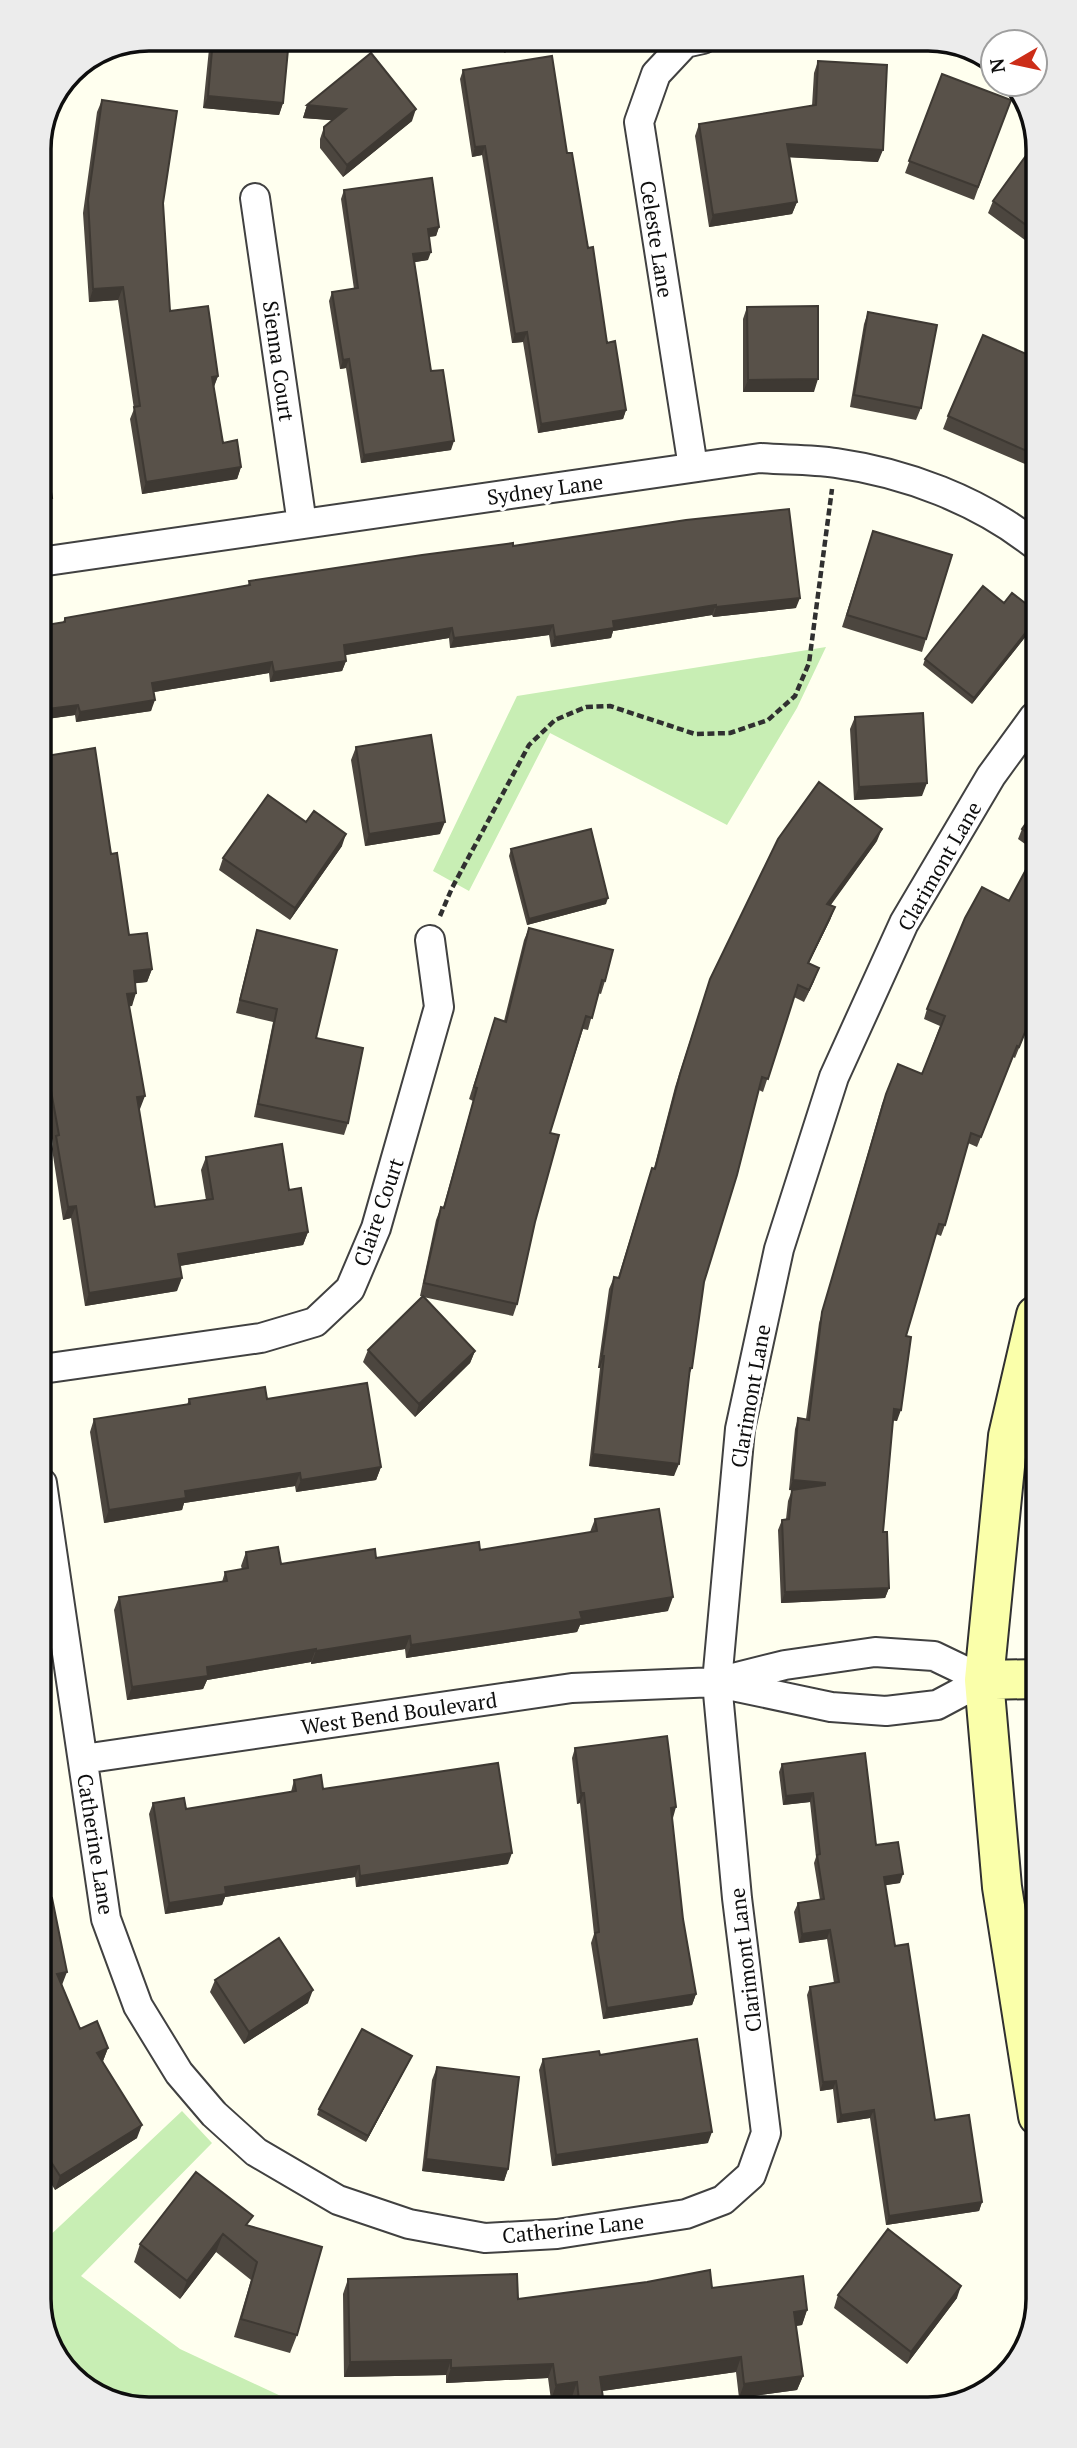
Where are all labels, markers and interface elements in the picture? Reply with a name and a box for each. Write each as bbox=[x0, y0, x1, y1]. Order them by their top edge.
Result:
north arrow bbox=[979, 28, 1049, 98]
text: N bbox=[983, 56, 1010, 75]
street label: Celeste Lane bbox=[634, 178, 680, 300]
street label: Sienna Court bbox=[257, 299, 301, 423]
street label: Sydney Lane bbox=[485, 467, 605, 511]
street label: Clarimont Lane bbox=[891, 796, 987, 936]
street label: Claire Court bbox=[346, 1154, 410, 1270]
street label: Clarimont Lane bbox=[724, 1322, 776, 1470]
street label: West Bend Boulevard bbox=[299, 1685, 499, 1741]
street label: Catherine Lane bbox=[71, 1771, 121, 1917]
street label: Clarimont Lane bbox=[722, 1886, 768, 2034]
street label: Catherine Lane bbox=[501, 2207, 645, 2249]

